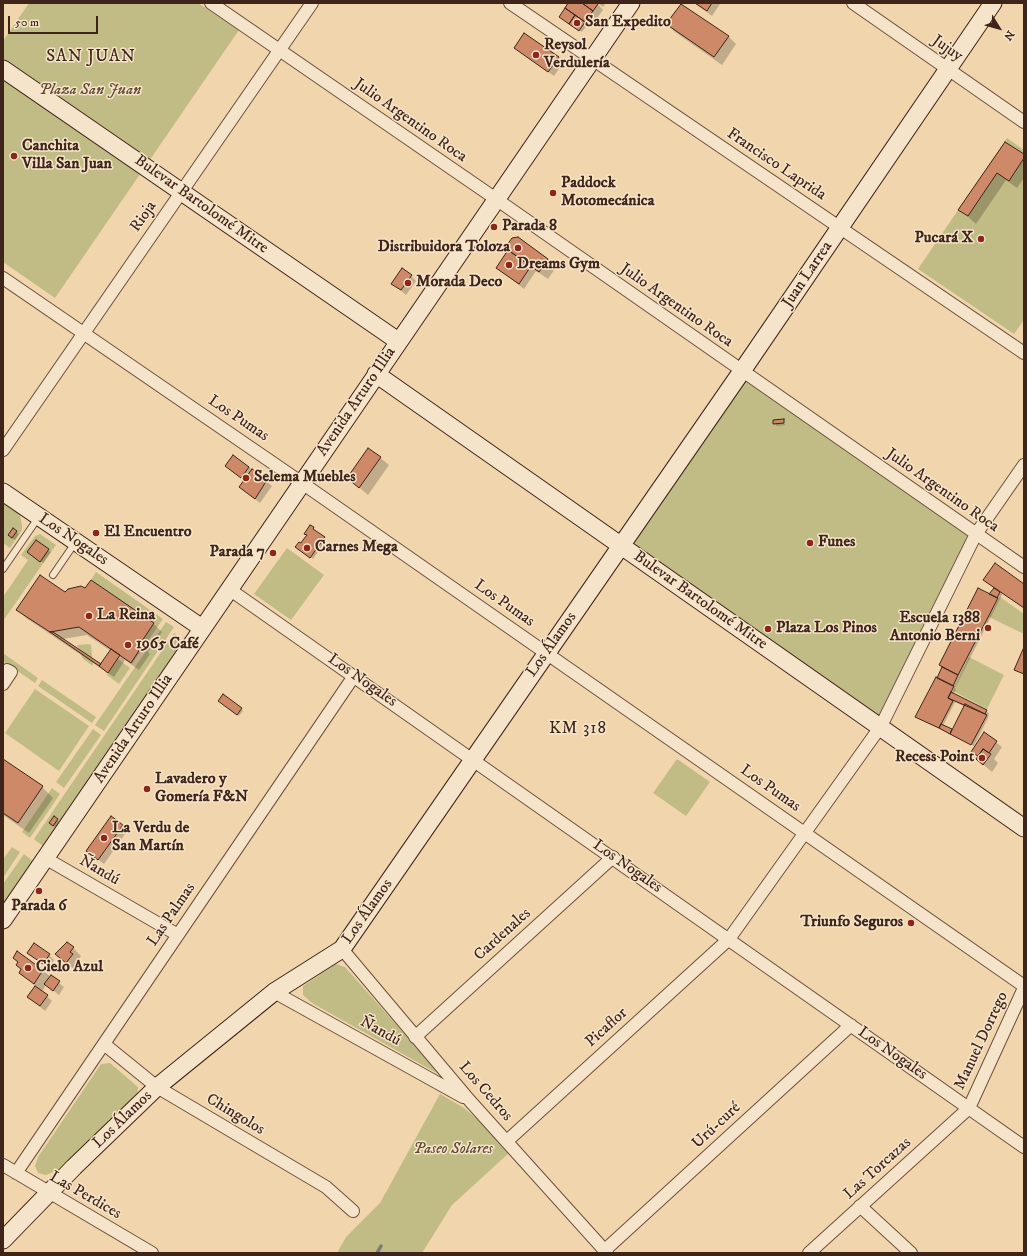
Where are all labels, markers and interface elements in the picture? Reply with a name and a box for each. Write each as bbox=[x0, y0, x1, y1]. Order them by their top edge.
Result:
scale bar bbox=[10, 8, 100, 34]
north arrow bbox=[979, 8, 1019, 48]
place label: San Expedito bbox=[585, 13, 671, 33]
text: 50 m bbox=[15, 15, 39, 30]
marker: San Expedito bbox=[572, 18, 582, 28]
text: N bbox=[1000, 27, 1017, 43]
street label: Jujuy bbox=[928, 32, 966, 66]
place label: Reysol Verdulería bbox=[544, 36, 610, 74]
district label: SAN JUAN bbox=[46, 47, 136, 67]
marker: Reysol Verdulería bbox=[531, 50, 541, 60]
street label: Julio Argentino Roca bbox=[350, 75, 470, 167]
park label: Plaza San Juan bbox=[39, 81, 141, 101]
street label: Francisco Laprida bbox=[723, 125, 829, 205]
place label: Canchita Villa San Juan bbox=[22, 137, 112, 175]
marker: Canchita Villa San Juan bbox=[9, 151, 19, 161]
street label: Bulevar Bartolomé Mitre bbox=[130, 152, 272, 258]
place label: Paddock Motomecánica bbox=[561, 174, 655, 212]
marker: Paddock Motomecánica bbox=[548, 188, 558, 198]
street label: Rioja bbox=[127, 198, 161, 236]
place label: Parada 8 bbox=[502, 217, 557, 237]
marker: Parada 8 bbox=[489, 222, 499, 232]
place label: Pucará X bbox=[915, 229, 973, 249]
marker: Pucará X bbox=[976, 234, 986, 244]
place label: Distribuidora Toloza bbox=[378, 238, 510, 258]
street label: Juan Larrea bbox=[779, 238, 837, 312]
marker: Distribuidora Toloza bbox=[513, 243, 523, 253]
place label: Dreams Gym bbox=[517, 255, 600, 275]
marker: Dreams Gym bbox=[504, 260, 514, 270]
street label: Julio Argentino Roca bbox=[616, 260, 736, 352]
place label: Morada Deco bbox=[416, 273, 502, 293]
marker: Morada Deco bbox=[403, 278, 413, 288]
street label: Avenida Arturo Illia bbox=[313, 344, 401, 460]
street label: Los Pumas bbox=[204, 392, 272, 446]
street label: Julio Argentino Roca bbox=[882, 445, 1002, 537]
place label: Selema Muebles bbox=[254, 468, 356, 488]
marker: Selema Muebles bbox=[241, 473, 251, 483]
street label: Los Nogales bbox=[34, 510, 112, 570]
place label: El Encuentro bbox=[104, 523, 192, 543]
marker: El Encuentro bbox=[91, 528, 101, 538]
place label: Funes bbox=[818, 533, 855, 553]
place label: Carnes Mega bbox=[315, 538, 398, 558]
marker: Funes bbox=[805, 538, 815, 548]
place label: Parada 7 bbox=[210, 543, 265, 563]
marker: Carnes Mega bbox=[302, 543, 312, 553]
marker: Parada 7 bbox=[268, 548, 278, 558]
street label: Bulevar Bartolomé Mitre bbox=[629, 548, 771, 654]
street label: Los Pumas bbox=[470, 576, 538, 632]
place label: La Reina bbox=[97, 606, 155, 626]
street label: Los Álamos bbox=[523, 609, 581, 681]
place label: Escuela 1388 Antonio Berni bbox=[890, 609, 980, 647]
marker: La Reina bbox=[84, 611, 94, 621]
place label: Plaza Los Pinos bbox=[776, 619, 877, 639]
marker: Escuela 1388 Antonio Berni bbox=[983, 623, 993, 633]
marker: Plaza Los Pinos bbox=[763, 624, 773, 634]
place label: 1965 Café bbox=[136, 635, 199, 655]
marker: 1965 Café bbox=[123, 640, 133, 650]
street label: Los Nogales bbox=[324, 650, 400, 712]
street label: Avenida Arturo Illia bbox=[90, 671, 178, 787]
district label: KM 318 bbox=[549, 719, 607, 739]
place label: Recess Point bbox=[895, 748, 974, 768]
marker: Recess Point bbox=[977, 753, 987, 763]
street label: Los Pumas bbox=[736, 761, 804, 817]
place label: Lavadero y Gomería F&N bbox=[155, 770, 248, 808]
marker: Lavadero y Gomería F&N bbox=[142, 784, 152, 794]
place label: La Verdu de San Martín bbox=[112, 819, 189, 857]
marker: La Verdu de San Martín bbox=[99, 833, 109, 843]
street label: Los Nogales bbox=[589, 836, 665, 898]
street label: Ñandú bbox=[75, 852, 123, 890]
street label: Los Álamos bbox=[339, 876, 397, 948]
street label: Las Palmas bbox=[144, 880, 200, 950]
marker: Parada 6 bbox=[34, 886, 44, 896]
place label: Parada 6 bbox=[11, 897, 67, 917]
street label: Cardenales bbox=[471, 905, 535, 965]
place label: Triunfo Seguros bbox=[801, 913, 903, 933]
marker: Triunfo Seguros bbox=[906, 918, 916, 928]
place label: Cielo Azul bbox=[36, 958, 103, 978]
marker: Cielo Azul bbox=[23, 963, 33, 973]
street label: Manuel Dorrego bbox=[951, 989, 1013, 1093]
street label: Picaflor bbox=[582, 1004, 632, 1052]
street label: Ñandú bbox=[356, 1013, 404, 1051]
street label: Los Nogales bbox=[854, 1023, 930, 1085]
street label: Los Cedros bbox=[454, 1058, 516, 1126]
street label: Los Álamos bbox=[89, 1087, 157, 1153]
street label: Chingolos bbox=[202, 1090, 268, 1140]
street label: Urú-curé bbox=[689, 1099, 745, 1153]
street label: Las Torcazas bbox=[840, 1134, 916, 1204]
park label: Paseo Solares bbox=[413, 1140, 493, 1160]
street label: Las Perdices bbox=[46, 1168, 124, 1224]

